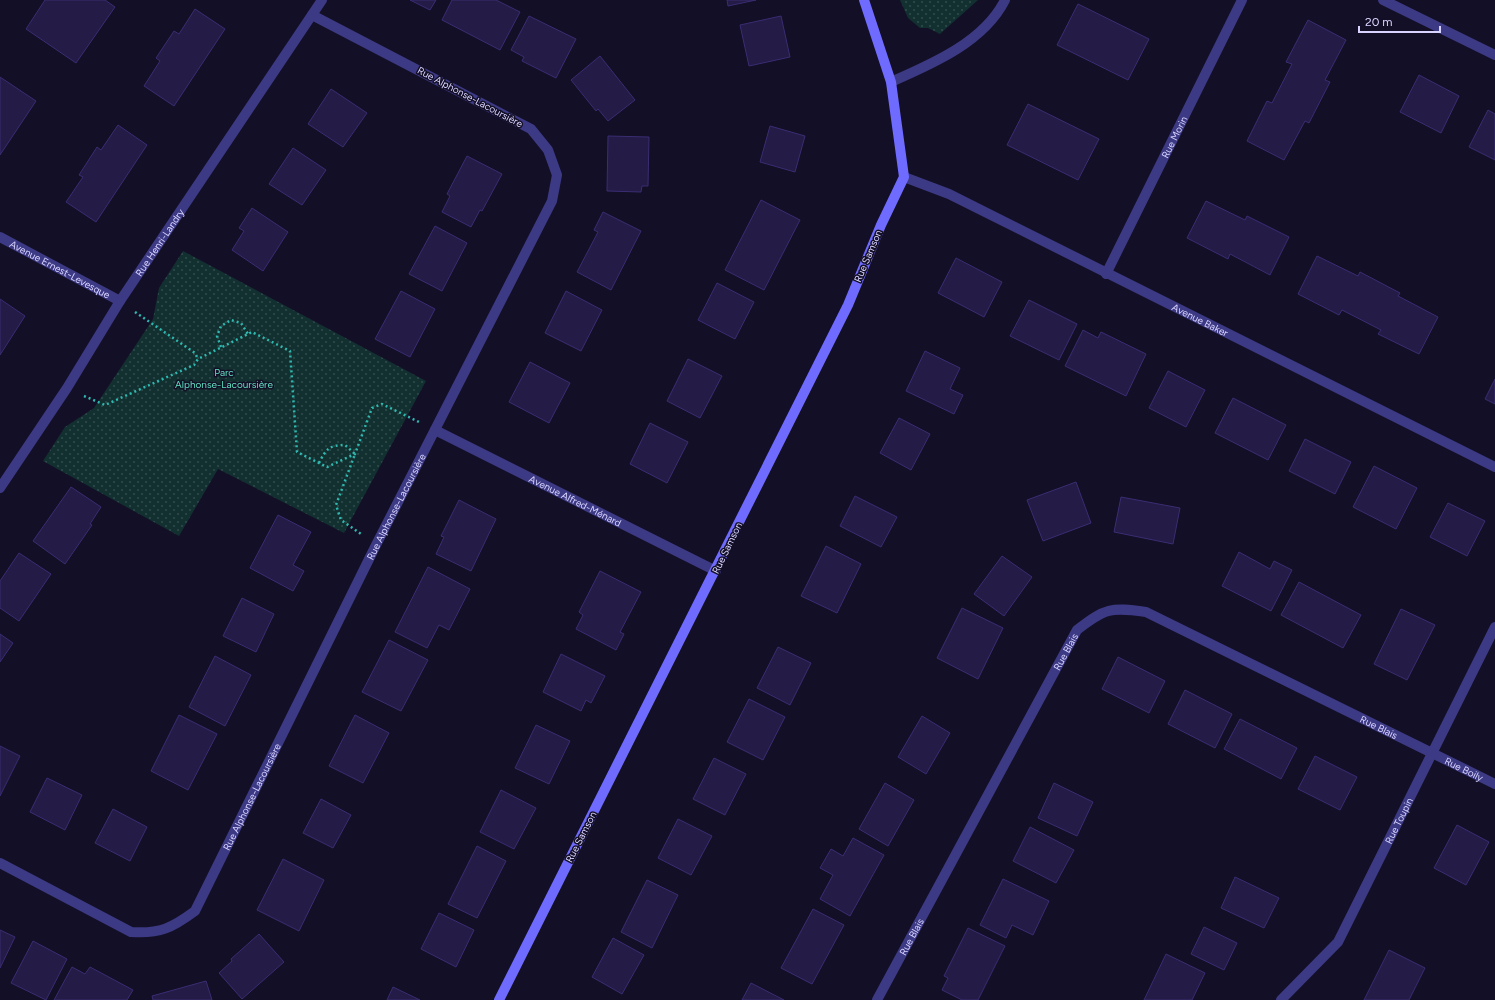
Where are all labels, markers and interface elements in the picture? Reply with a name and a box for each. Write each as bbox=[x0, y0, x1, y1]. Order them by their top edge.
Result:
scale bar bbox=[1359, 8, 1440, 34]
text: 20 m bbox=[1365, 15, 1393, 29]
street label: Rue Alphonse-Lacoursière bbox=[415, 64, 525, 131]
street label: Rue Morin bbox=[1158, 113, 1190, 160]
street label: Rue Henri-Landry bbox=[132, 205, 187, 279]
street label: Rue Samson bbox=[851, 228, 885, 284]
street label: Avenue Ernest-Levesque bbox=[8, 237, 113, 301]
street label: Avenue Baker bbox=[1170, 300, 1231, 339]
park label: Parc Alphonse-Lacoursière bbox=[175, 366, 273, 391]
street label: Rue Alphonse-Lacoursière bbox=[363, 451, 429, 562]
street label: Avenue Alfred-Ménard bbox=[527, 472, 624, 529]
street label: Rue Samson bbox=[709, 520, 745, 576]
street label: Rue Blais bbox=[1050, 631, 1081, 672]
street label: Rue Blais bbox=[1358, 712, 1400, 742]
street label: Rue Alphonse-Lacoursière bbox=[220, 740, 284, 852]
street label: Rue Boily bbox=[1443, 754, 1486, 784]
street label: Rue Toupin bbox=[1382, 795, 1416, 846]
street label: Rue Samson bbox=[563, 809, 600, 865]
street label: Rue Blais bbox=[896, 916, 927, 957]

